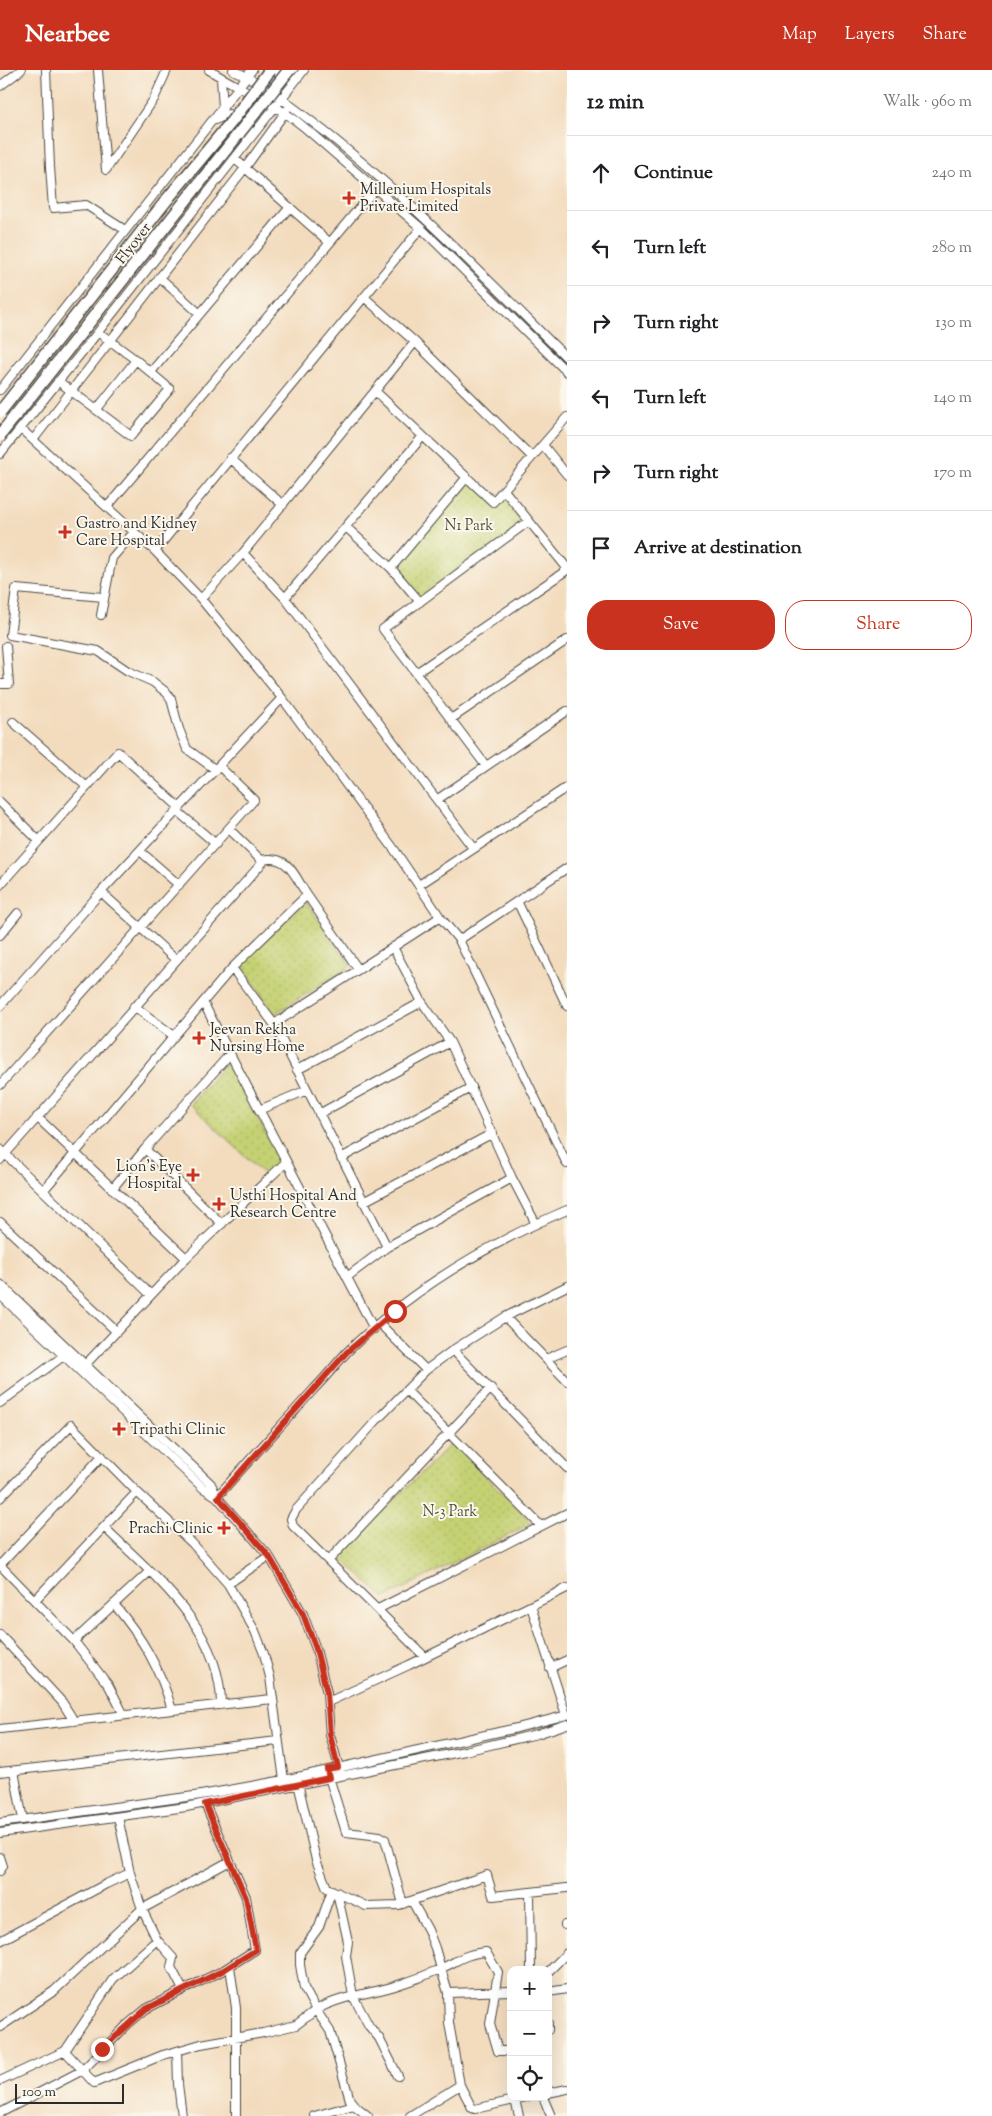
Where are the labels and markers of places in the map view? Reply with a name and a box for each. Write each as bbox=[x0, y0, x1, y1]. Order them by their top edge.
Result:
place label: Millenium Hospitals Private Limited bbox=[360, 180, 491, 218]
marker: Millenium Hospitals Private Limited bbox=[342, 191, 356, 205]
place label: Gastro and Kidney Care Hospital bbox=[76, 514, 198, 552]
marker: Gastro and Kidney Care Hospital bbox=[58, 525, 72, 539]
place label: Jeevan Rekha Nursing Home bbox=[209, 1020, 305, 1058]
marker: Jeevan Rekha Nursing Home bbox=[192, 1031, 206, 1045]
place label: Lion's Eye Hospital bbox=[116, 1157, 182, 1195]
marker: Lion's Eye Hospital bbox=[186, 1168, 200, 1182]
place label: Usthi Hospital And Research Centre bbox=[230, 1186, 357, 1224]
marker: Usthi Hospital And Research Centre bbox=[212, 1197, 226, 1211]
place label: Tripathi Clinic bbox=[130, 1420, 226, 1441]
marker: Tripathi Clinic bbox=[112, 1422, 126, 1436]
place label: Prachi Clinic bbox=[129, 1519, 213, 1540]
marker: Prachi Clinic bbox=[217, 1521, 231, 1535]

